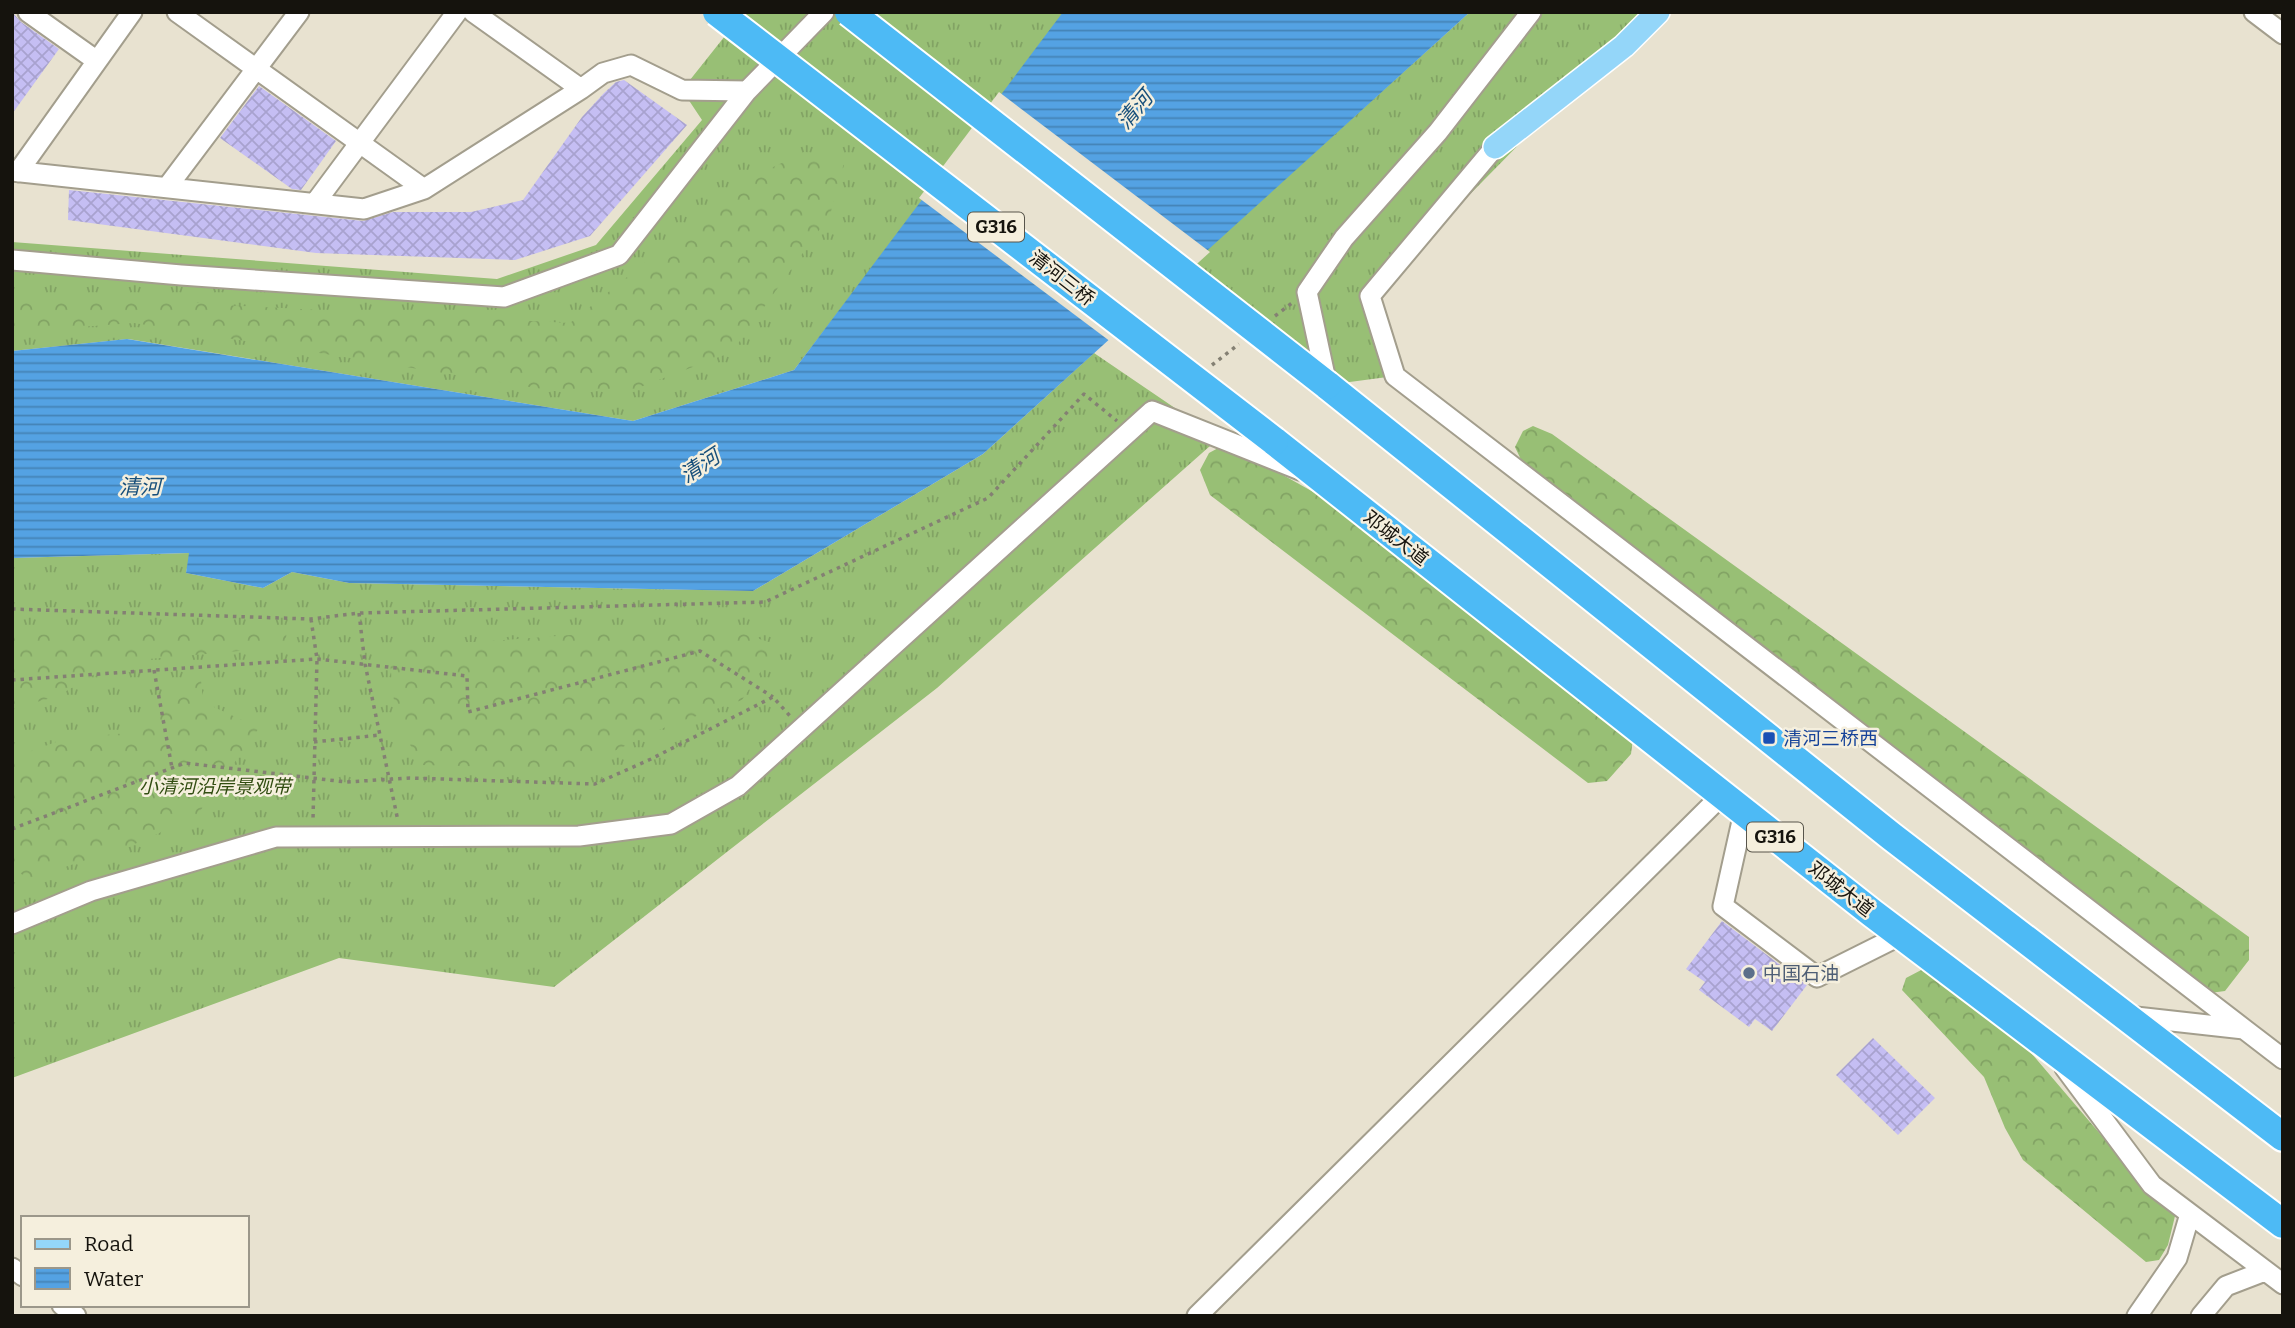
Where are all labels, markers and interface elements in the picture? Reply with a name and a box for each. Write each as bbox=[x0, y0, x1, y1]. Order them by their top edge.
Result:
water label: 清河 bbox=[1112, 82, 1161, 134]
road number: G316 bbox=[968, 212, 1024, 242]
street label: 清河三桥 bbox=[1025, 246, 1099, 310]
water label: 清河 bbox=[675, 441, 728, 488]
water label: 清河 bbox=[119, 474, 165, 500]
street label: 邓城大道 bbox=[1359, 506, 1433, 570]
place label: 清河三桥西 bbox=[1783, 727, 1878, 750]
marker: 清河三桥西 bbox=[1761, 730, 1777, 746]
park label: 小清河沿岸景观带 bbox=[139, 775, 294, 798]
road number: G316 bbox=[1747, 822, 1803, 852]
street label: 邓城大道 bbox=[1804, 857, 1878, 921]
place label: 中国石油 bbox=[1763, 962, 1839, 985]
marker: 中国石油 bbox=[1741, 965, 1757, 981]
legend bbox=[21, 1216, 248, 1307]
text: Road bbox=[84, 1231, 133, 1257]
text: Water bbox=[84, 1266, 143, 1292]

